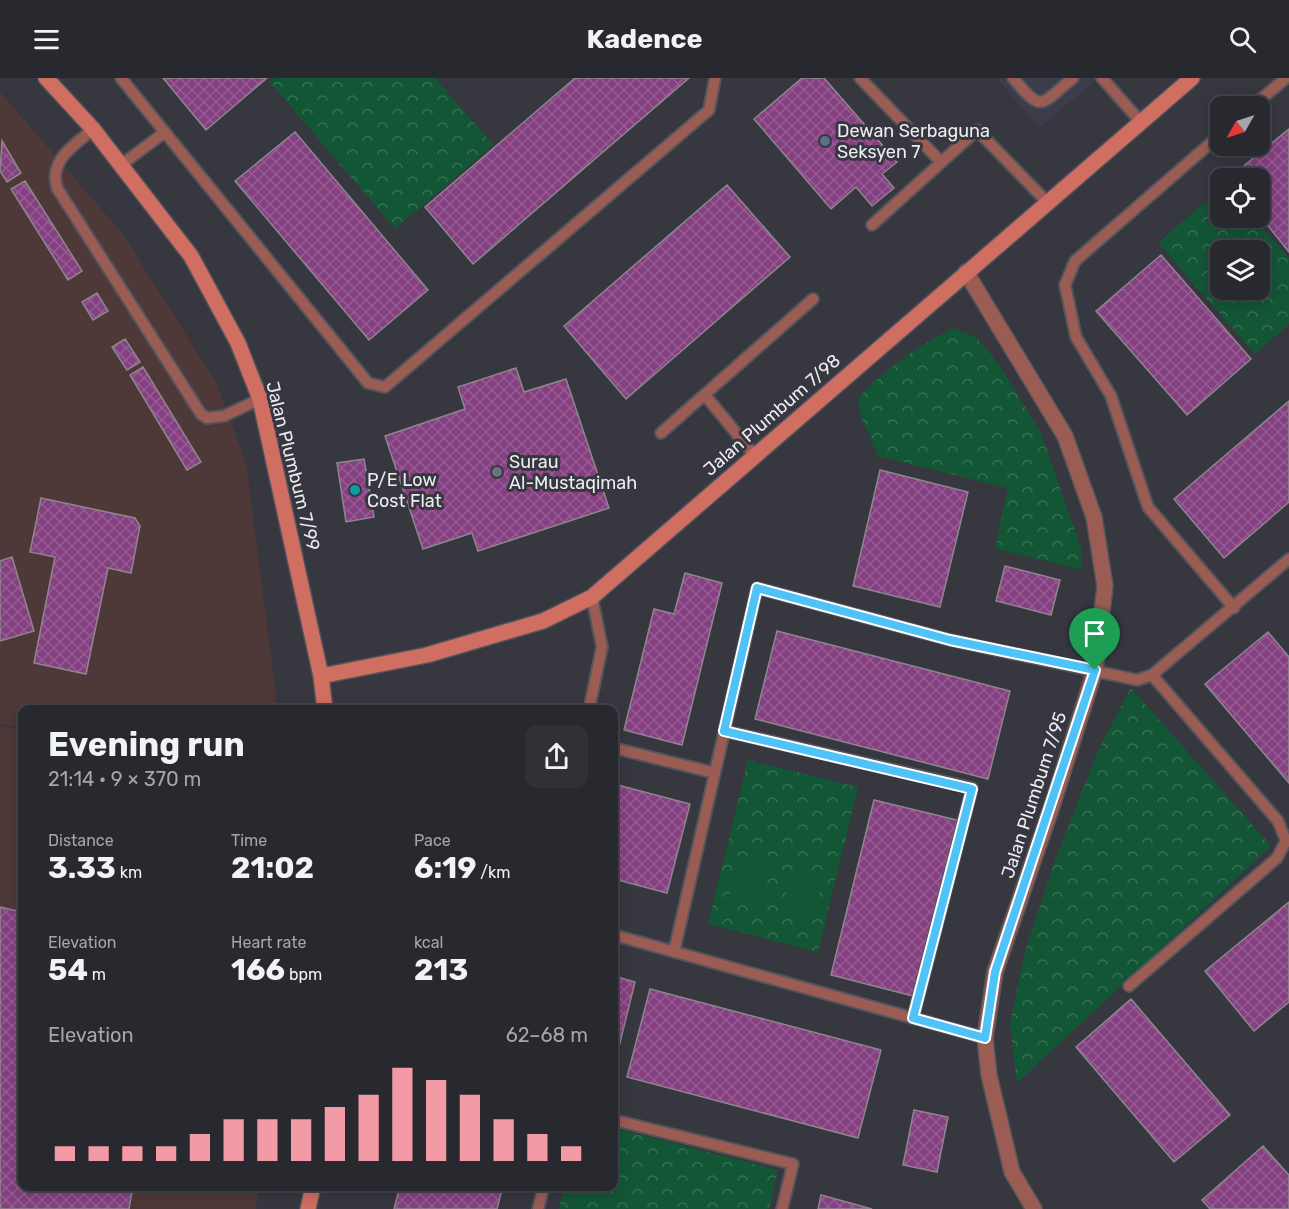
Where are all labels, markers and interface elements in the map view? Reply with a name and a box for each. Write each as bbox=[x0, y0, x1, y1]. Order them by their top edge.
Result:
icon: menu bbox=[30, 23, 63, 56]
text: Kadence bbox=[586, 23, 703, 55]
icon: search bbox=[1226, 23, 1259, 56]
north arrow bbox=[1210, 96, 1270, 156]
map controls bbox=[1210, 96, 1270, 300]
place label: Dewan Serbaguna Seksyen 7 bbox=[837, 120, 990, 163]
marker: Dewan Serbaguna Seksyen 7 bbox=[818, 134, 832, 148]
button: locate bbox=[1210, 168, 1270, 228]
button: layers bbox=[1210, 240, 1270, 300]
street label: Jalan Plumbum 7/98 bbox=[699, 349, 845, 481]
street label: Jalan Plumbum 7/99 bbox=[261, 379, 325, 553]
place label: Surau Al-Mustaqimah bbox=[509, 451, 637, 494]
marker: Surau Al-Mustaqimah bbox=[490, 465, 504, 479]
place label: P/E Low Cost Flat bbox=[367, 469, 442, 512]
marker: P/E Low Cost Flat bbox=[348, 483, 362, 497]
pin bbox=[1069, 608, 1120, 670]
icon: arrive bbox=[1078, 617, 1111, 650]
street label: Jalan Plumbum 7/95 bbox=[997, 709, 1071, 881]
text: Evening run bbox=[48, 725, 245, 764]
button: share bbox=[525, 725, 588, 788]
text: 21:14 · 9 × 370 m bbox=[48, 767, 201, 791]
text: Distance bbox=[48, 831, 114, 850]
text: Time bbox=[231, 831, 267, 850]
text: Pace bbox=[414, 831, 451, 850]
text: 3.33 bbox=[48, 850, 116, 886]
text: 21:02 bbox=[231, 850, 314, 886]
text: 6:19 bbox=[414, 850, 476, 886]
text: km bbox=[116, 863, 142, 882]
text: /km bbox=[476, 863, 511, 882]
text: Elevation bbox=[48, 933, 117, 952]
text: Heart rate bbox=[231, 933, 306, 952]
text: kcal bbox=[414, 933, 443, 952]
text: 54 bbox=[48, 952, 88, 988]
text: 166 bbox=[231, 952, 285, 988]
text: 213 bbox=[414, 952, 468, 988]
text: m bbox=[88, 965, 106, 984]
text: bpm bbox=[285, 965, 322, 984]
text: Elevation bbox=[48, 1023, 134, 1047]
text: 62–68 m bbox=[506, 1023, 588, 1047]

